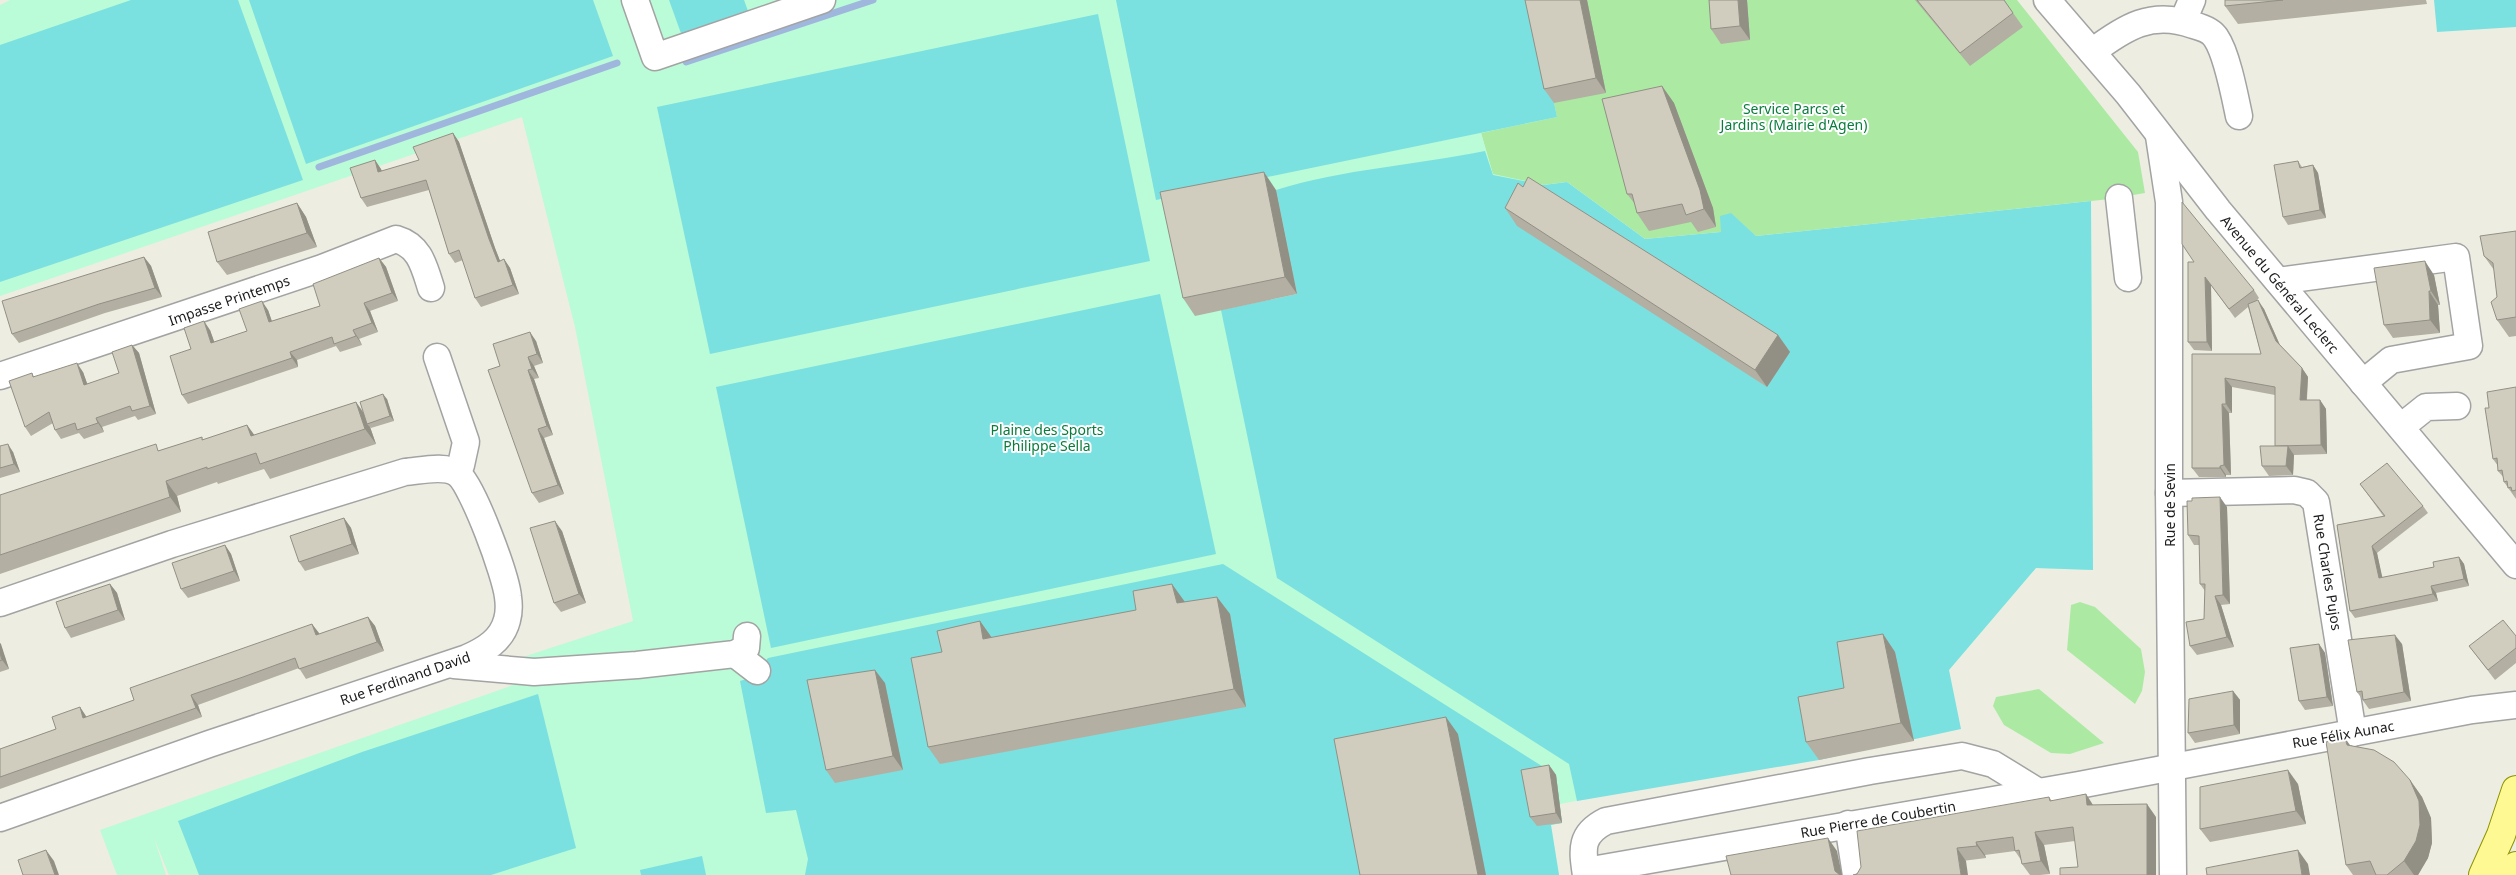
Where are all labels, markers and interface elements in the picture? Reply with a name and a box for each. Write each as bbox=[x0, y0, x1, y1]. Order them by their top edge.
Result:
park label: Service Parcs et Jardins (Mairie d'Agen) bbox=[1719, 99, 1867, 134]
street label: Avenue du Général Leclerc bbox=[2217, 211, 2344, 357]
street label: Impasse Printemps bbox=[166, 270, 292, 330]
park label: Plaine des Sports Philippe Sella bbox=[991, 420, 1104, 455]
street label: Rue de Sevin bbox=[2160, 463, 2179, 547]
street label: Rue Charles Pujos bbox=[2309, 512, 2347, 632]
street label: Rue Ferdinand David bbox=[337, 647, 473, 709]
street label: Rue Félix Aunac bbox=[2291, 716, 2396, 752]
street label: Rue Pierre de Coubertin bbox=[1799, 796, 1957, 842]

